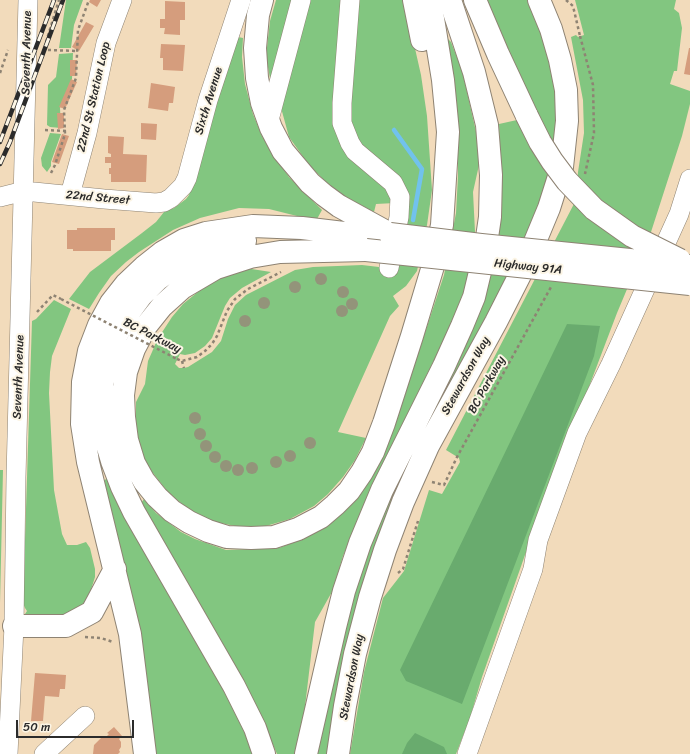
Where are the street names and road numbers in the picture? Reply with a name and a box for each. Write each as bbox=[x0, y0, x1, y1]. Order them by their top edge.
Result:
street label: Seventh Avenue bbox=[19, 11, 35, 95]
street label: 22nd St Station Loop bbox=[74, 40, 114, 154]
street label: Sixth Avenue bbox=[192, 65, 226, 137]
street label: 22nd Street bbox=[65, 188, 131, 208]
street label: Highway 91A bbox=[493, 256, 563, 278]
street label: BC Parkway bbox=[121, 315, 183, 357]
street label: Stewardson Way bbox=[439, 334, 493, 418]
street label: Seventh Avenue bbox=[10, 335, 28, 419]
street label: BC Parkway bbox=[465, 354, 509, 416]
street label: Stewardson Way bbox=[337, 633, 367, 721]

